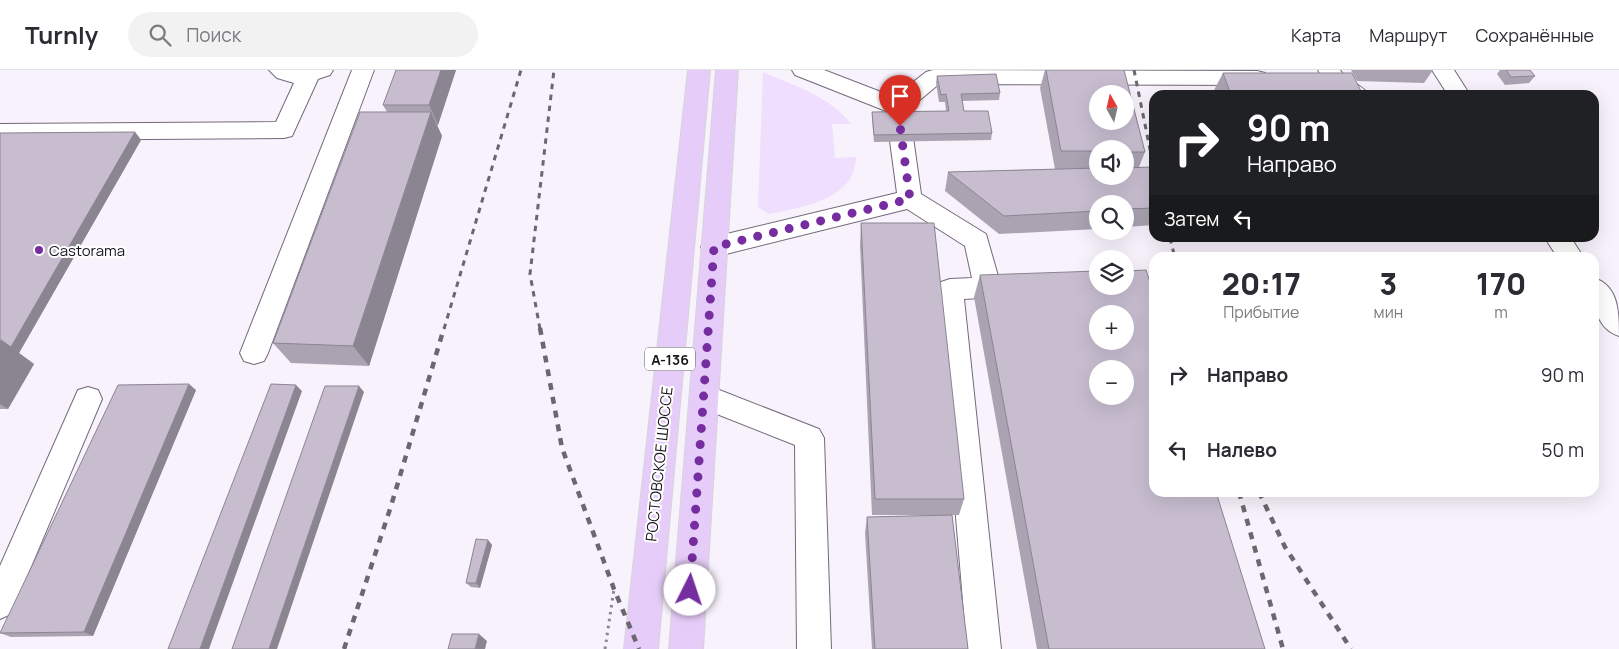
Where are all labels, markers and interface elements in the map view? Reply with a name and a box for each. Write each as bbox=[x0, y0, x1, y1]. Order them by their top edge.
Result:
search box bbox=[128, 12, 478, 57]
text: Turnly bbox=[25, 18, 98, 51]
icon: search bbox=[146, 21, 174, 49]
text: Поиск bbox=[186, 22, 241, 48]
text: Карта bbox=[1291, 23, 1341, 47]
text: Маршрут bbox=[1369, 23, 1447, 47]
text: Сохранённые bbox=[1475, 23, 1594, 47]
pin bbox=[879, 75, 921, 126]
icon: arrive bbox=[886, 82, 914, 110]
north arrow bbox=[1089, 85, 1134, 130]
map controls bbox=[1089, 85, 1134, 405]
text: 90 m bbox=[1247, 104, 1330, 152]
icon: right bbox=[1164, 110, 1229, 175]
button: sound bbox=[1089, 140, 1134, 185]
text: Направо bbox=[1247, 149, 1337, 179]
button: search bbox=[1089, 195, 1134, 240]
icon: left bbox=[1229, 205, 1257, 233]
text: Затем bbox=[1164, 206, 1219, 232]
place label: Castorama bbox=[49, 240, 125, 261]
marker: Castorama bbox=[33, 244, 45, 256]
button: layers bbox=[1089, 250, 1134, 295]
text: 20:17 bbox=[1222, 263, 1301, 304]
text: 3 bbox=[1380, 263, 1397, 304]
text: 170 bbox=[1476, 263, 1526, 304]
text: Прибытие bbox=[1223, 301, 1299, 323]
text: мин bbox=[1374, 301, 1403, 323]
text: m bbox=[1494, 301, 1508, 323]
button: + bbox=[1089, 305, 1134, 350]
road number: А-136 bbox=[645, 348, 695, 370]
button: − bbox=[1089, 360, 1134, 405]
icon: right bbox=[1164, 361, 1192, 389]
text: Направо bbox=[1207, 362, 1288, 388]
text: 90 m bbox=[1541, 362, 1584, 388]
street label: РОСТОВСКОЕ ШОССЕ bbox=[640, 386, 678, 542]
icon: left bbox=[1164, 436, 1192, 464]
text: Налево bbox=[1207, 437, 1277, 463]
text: 50 m bbox=[1542, 437, 1584, 463]
position arrow bbox=[663, 563, 715, 615]

